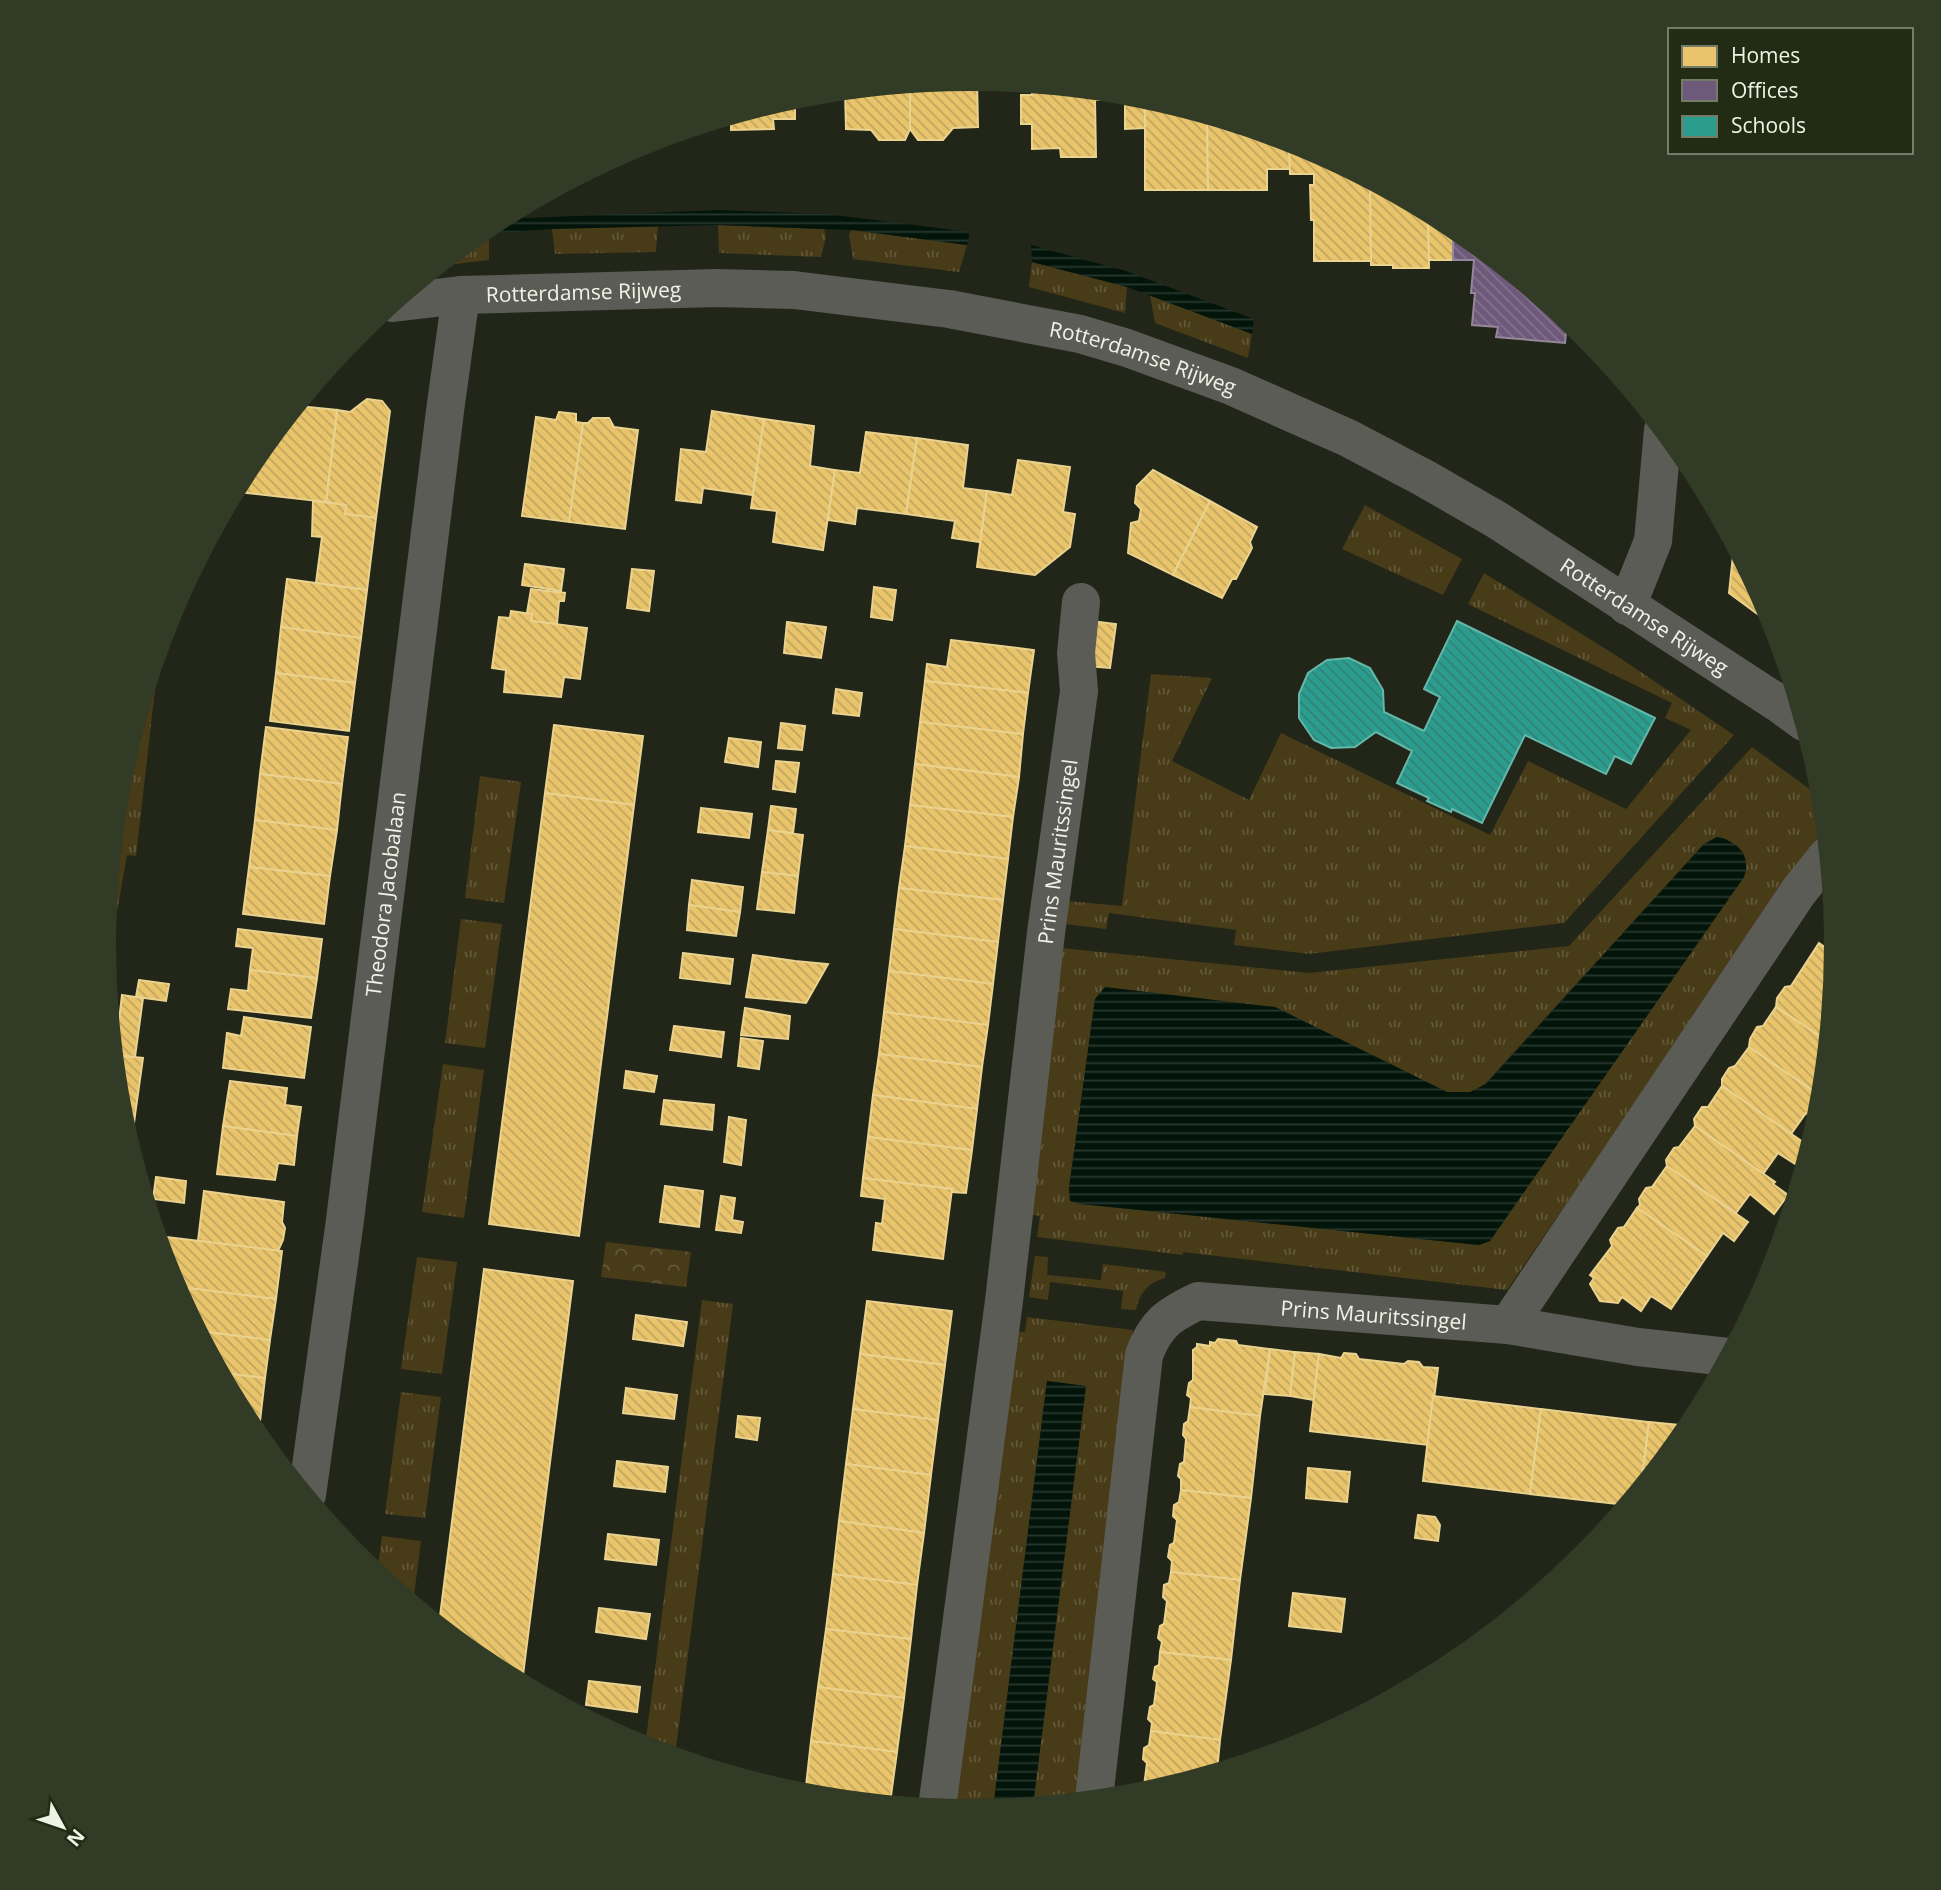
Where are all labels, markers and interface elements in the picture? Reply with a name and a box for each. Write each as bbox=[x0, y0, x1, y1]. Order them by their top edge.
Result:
legend bbox=[1668, 28, 1913, 154]
text: Homes bbox=[1731, 41, 1800, 69]
text: Offices bbox=[1731, 76, 1799, 104]
text: Schools bbox=[1731, 111, 1806, 139]
street label: Rotterdamse Rijweg bbox=[485, 275, 682, 308]
street label: Rotterdamse Rijweg bbox=[1047, 314, 1240, 401]
street label: Rotterdamse Rijweg bbox=[1555, 551, 1734, 681]
street label: Prins Mauritssingel bbox=[1031, 757, 1084, 946]
street label: Theodora Jacobalaan bbox=[359, 790, 412, 998]
street label: Prins Mauritssingel bbox=[1280, 1293, 1468, 1336]
north arrow bbox=[28, 1792, 98, 1862]
text: N bbox=[61, 1824, 91, 1852]

